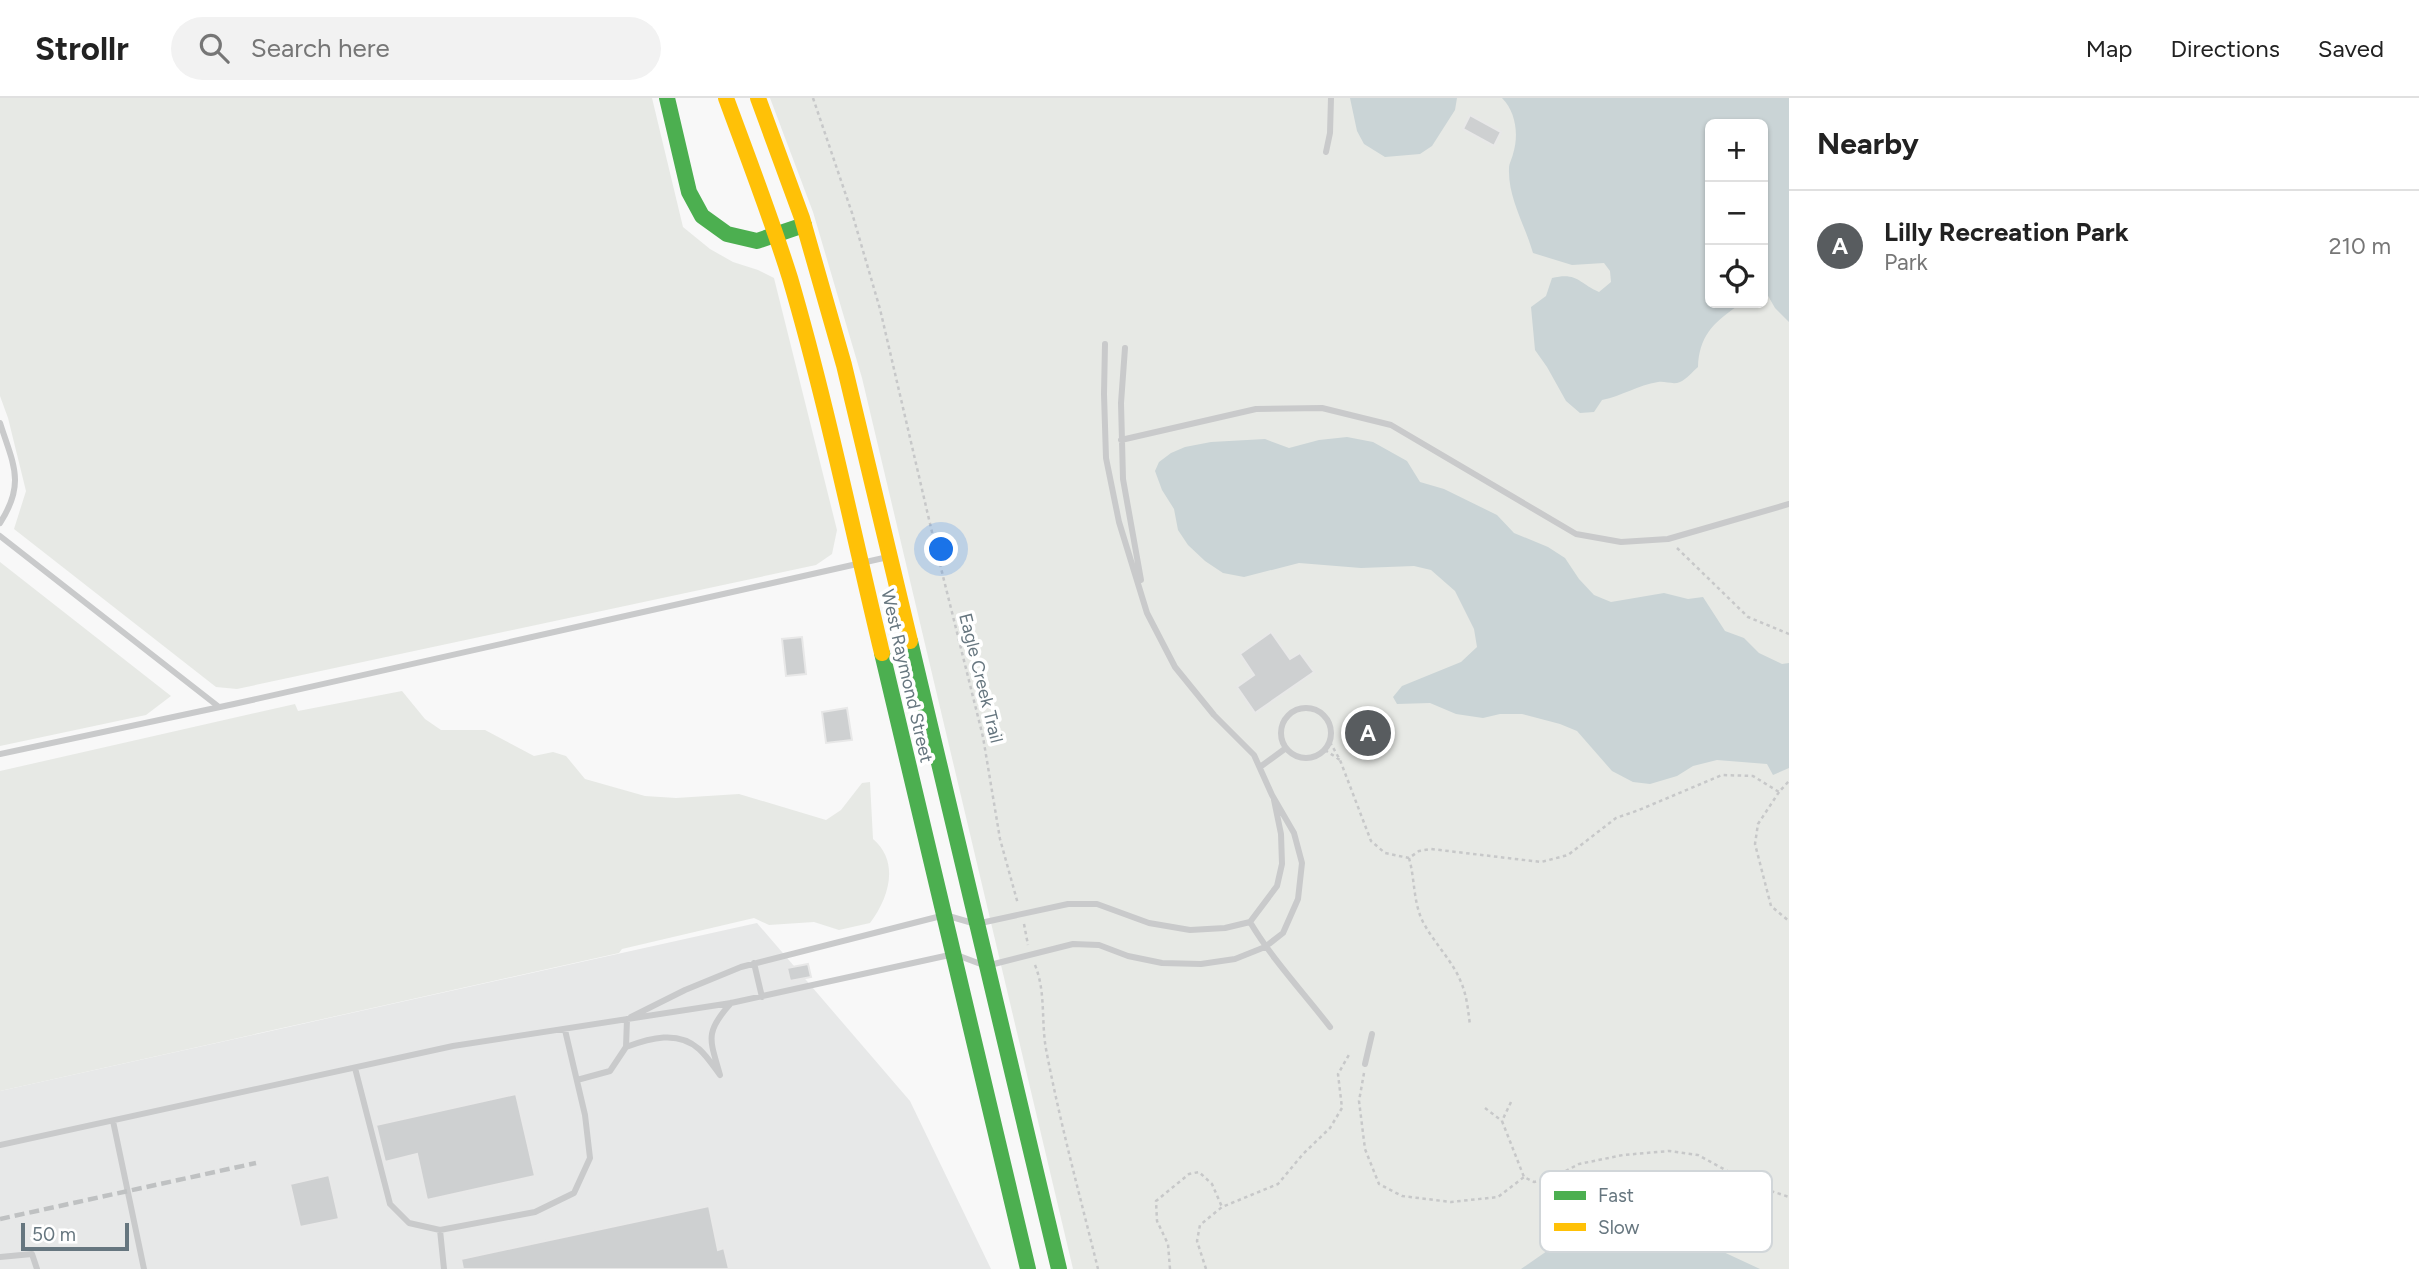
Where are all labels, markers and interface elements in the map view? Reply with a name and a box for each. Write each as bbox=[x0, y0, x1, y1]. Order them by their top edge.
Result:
search box bbox=[171, 17, 661, 80]
text: Strollr bbox=[35, 29, 129, 68]
icon: search bbox=[195, 29, 233, 67]
text: Search here bbox=[251, 32, 390, 64]
text: Map bbox=[2086, 34, 2132, 63]
text: Directions bbox=[2170, 34, 2280, 63]
text: Saved bbox=[2318, 34, 2384, 63]
map controls bbox=[1705, 119, 1768, 308]
button: + bbox=[1705, 119, 1768, 182]
text: Nearby bbox=[1817, 125, 1919, 162]
button: − bbox=[1705, 182, 1768, 245]
text: Lilly Recreation Park bbox=[1884, 216, 2129, 248]
text: A bbox=[1832, 232, 1848, 260]
text: 210 m bbox=[2329, 232, 2391, 260]
button: locate bbox=[1705, 245, 1768, 308]
text: Park bbox=[1884, 248, 1928, 276]
your location bbox=[924, 532, 958, 566]
street label: West Raymond Street bbox=[876, 587, 938, 765]
street label: Eagle Creek Trail bbox=[954, 611, 1008, 745]
pin: A bbox=[1345, 707, 1391, 759]
legend bbox=[1540, 1171, 1772, 1252]
text: Fast bbox=[1598, 1184, 1634, 1207]
text: Slow bbox=[1598, 1216, 1640, 1239]
scale bar bbox=[21, 1220, 130, 1252]
text: 50 m bbox=[32, 1223, 76, 1246]

